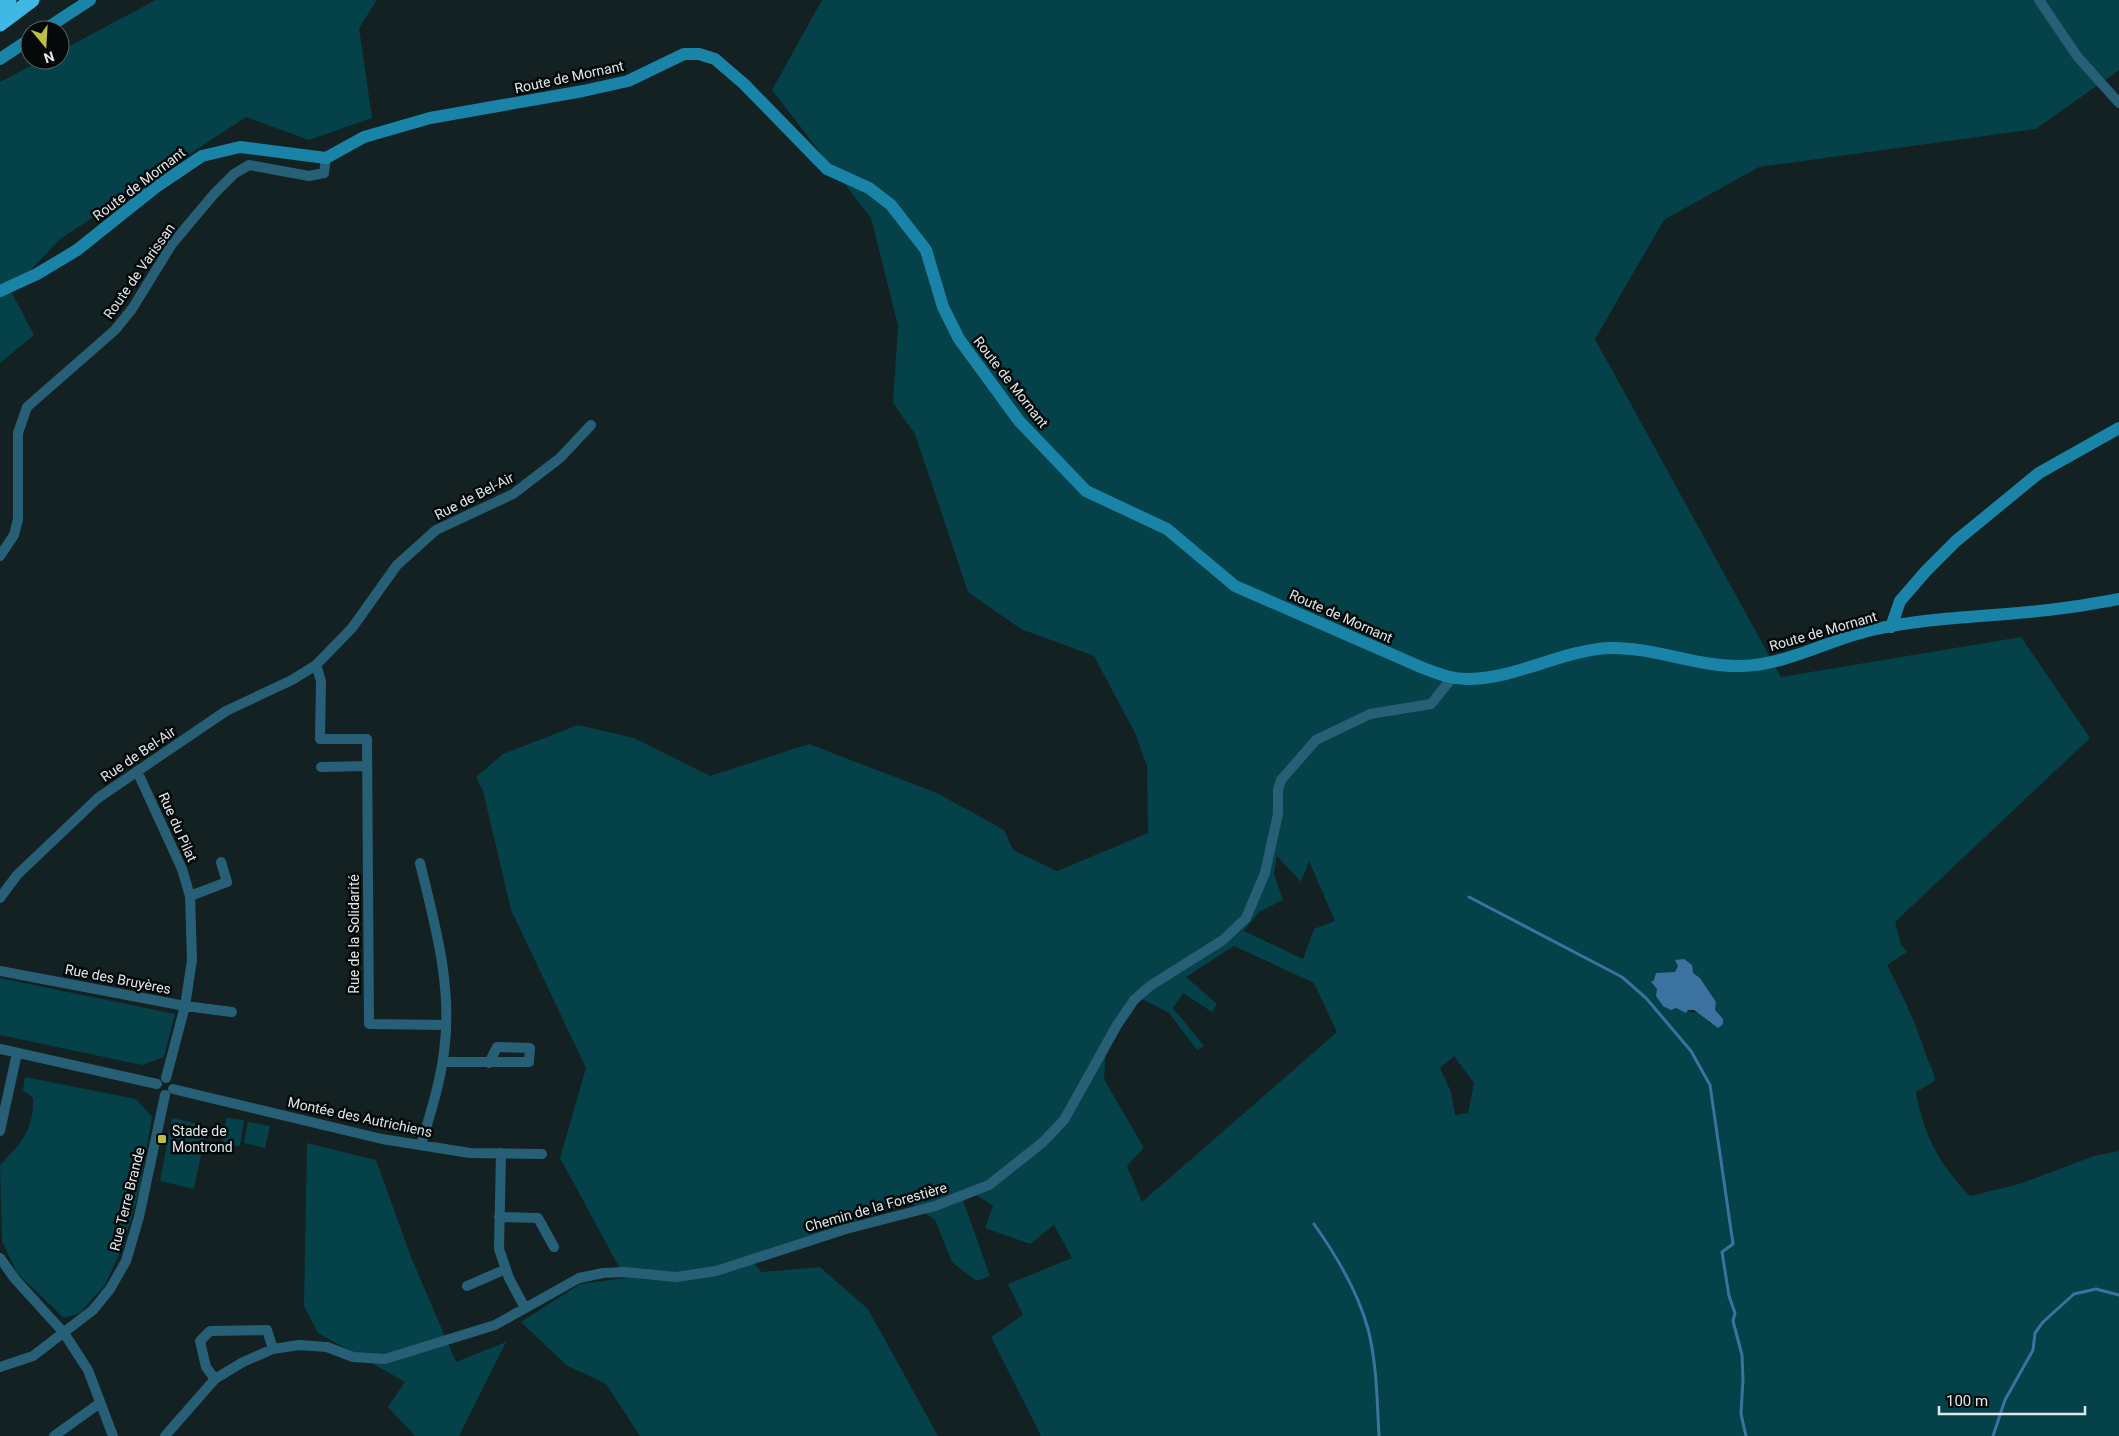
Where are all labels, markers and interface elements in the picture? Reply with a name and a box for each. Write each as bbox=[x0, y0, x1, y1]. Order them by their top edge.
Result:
north arrow bbox=[20, 20, 70, 70]
text: N bbox=[42, 48, 56, 67]
street label: Route de Mornant bbox=[513, 58, 625, 96]
street label: Route de Mornant bbox=[90, 144, 189, 224]
street label: Route de Varissan bbox=[100, 220, 178, 322]
street label: Route de Mornant bbox=[970, 333, 1052, 431]
street label: Rue de Bel-Air bbox=[432, 469, 517, 523]
street label: Route de Mornant bbox=[1287, 586, 1395, 646]
street label: Route de Mornant bbox=[1767, 608, 1879, 654]
street label: Rue de Bel-Air bbox=[98, 723, 179, 785]
street label: Rue du Pilat bbox=[156, 790, 201, 865]
street label: Rue de la Solidarité bbox=[346, 874, 362, 994]
street label: Rue des Bruyères bbox=[64, 961, 172, 997]
street label: Montée des Autrichiens bbox=[286, 1094, 434, 1140]
place label: Stade de Montrond bbox=[172, 1123, 233, 1155]
marker: Stade de Montrond bbox=[156, 1133, 168, 1145]
street label: Rue Terre Brande bbox=[106, 1146, 148, 1252]
street label: Chemin de la Forestière bbox=[803, 1179, 949, 1235]
scale bar bbox=[1939, 1384, 2085, 1416]
text: 100 m bbox=[1946, 1392, 1988, 1410]

